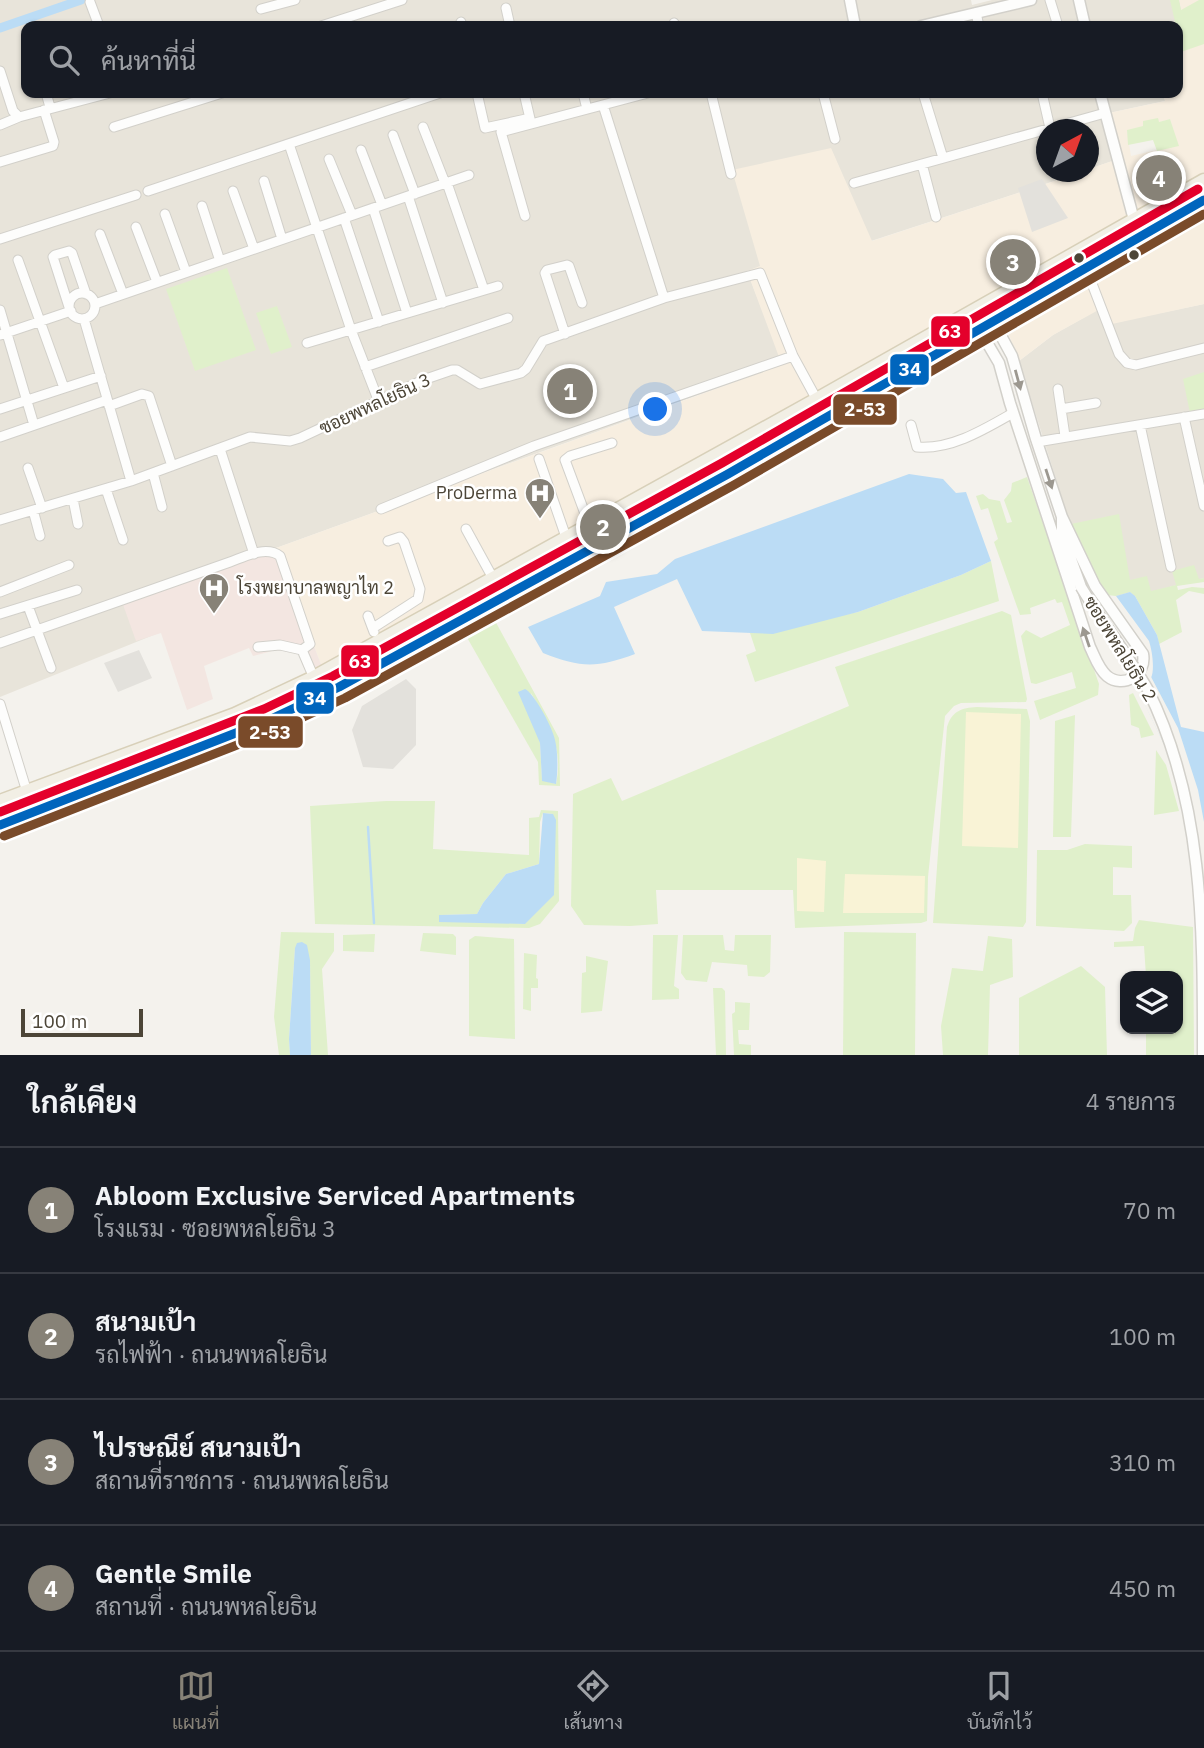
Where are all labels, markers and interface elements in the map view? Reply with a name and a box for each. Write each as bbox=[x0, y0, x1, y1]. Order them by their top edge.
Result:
search box bbox=[21, 21, 1183, 98]
icon: search bbox=[45, 41, 83, 79]
text: ค้นหาที่นี่ bbox=[101, 43, 196, 77]
north arrow bbox=[1036, 119, 1099, 182]
pin: 4 bbox=[1136, 152, 1182, 204]
pin: 3 bbox=[990, 236, 1036, 288]
unlabelled marker bbox=[1127, 248, 1141, 262]
unlabelled marker bbox=[1072, 251, 1086, 265]
line badge: 63 bbox=[930, 315, 971, 348]
text: 63 bbox=[939, 319, 961, 343]
line badge: 34 bbox=[889, 353, 930, 386]
text: 34 bbox=[899, 357, 921, 381]
pin: 1 bbox=[547, 365, 593, 417]
street label: ซอยพหลโยธิน 3 bbox=[315, 367, 434, 439]
one-way arrow bbox=[1013, 369, 1024, 391]
your location bbox=[638, 392, 672, 426]
line badge: 2-53 bbox=[832, 393, 898, 426]
text: 2-53 bbox=[844, 397, 886, 421]
one-way arrow bbox=[1044, 469, 1055, 490]
hospital icon: ProDerma bbox=[523, 476, 557, 520]
place label: ProDerma bbox=[436, 481, 517, 504]
pin: 2 bbox=[580, 501, 626, 553]
hospital icon: โรงพยาบาลพญาไท 2 bbox=[197, 571, 231, 615]
place label: โรงพยาบาลพญาไท 2 bbox=[236, 575, 394, 599]
street label: ซอยพหลโยธิน 2 bbox=[1079, 591, 1163, 706]
one-way arrow bbox=[1080, 626, 1091, 647]
line badge: 63 bbox=[340, 644, 380, 678]
text: 63 bbox=[349, 649, 371, 673]
line badge: 34 bbox=[295, 681, 335, 715]
text: 34 bbox=[304, 686, 326, 710]
line badge: 2-53 bbox=[237, 715, 304, 749]
text: 2-53 bbox=[249, 720, 291, 744]
map controls bbox=[1120, 971, 1183, 1034]
button: layers bbox=[1120, 971, 1183, 1034]
scale bar bbox=[21, 1006, 144, 1038]
text: 100 m bbox=[32, 1009, 87, 1033]
text: ใกล้เคียง bbox=[28, 1082, 137, 1121]
text: 4 รายการ bbox=[1086, 1086, 1176, 1116]
text: Abloom Exclusive Serviced Apartments bbox=[95, 1178, 575, 1212]
text: 1 bbox=[44, 1195, 58, 1225]
text: 70 m bbox=[1123, 1195, 1176, 1225]
text: โรงแรม · ซอยพหลโยธิน 3 bbox=[95, 1213, 336, 1243]
text: สนามเป้า bbox=[95, 1304, 196, 1338]
text: 2 bbox=[44, 1321, 58, 1351]
text: 100 m bbox=[1109, 1321, 1176, 1351]
text: รถไฟฟ้า · ถนนพหลโยธิน bbox=[95, 1339, 327, 1369]
text: ไปรษณีย์ สนามเป้า bbox=[95, 1430, 301, 1464]
text: 3 bbox=[44, 1447, 58, 1477]
text: 310 m bbox=[1109, 1447, 1176, 1477]
text: สถานที่ราชการ · ถนนพหลโยธิน bbox=[95, 1465, 389, 1495]
text: Gentle Smile bbox=[95, 1556, 252, 1590]
text: 4 bbox=[44, 1573, 58, 1603]
text: 450 m bbox=[1109, 1573, 1176, 1603]
text: สถานที่ · ถนนพหลโยธิน bbox=[95, 1591, 317, 1621]
tab: แผนที่ bbox=[172, 1667, 219, 1734]
tab: เส้นทาง bbox=[564, 1667, 623, 1734]
tab: บันทึกไว้ bbox=[967, 1667, 1032, 1734]

